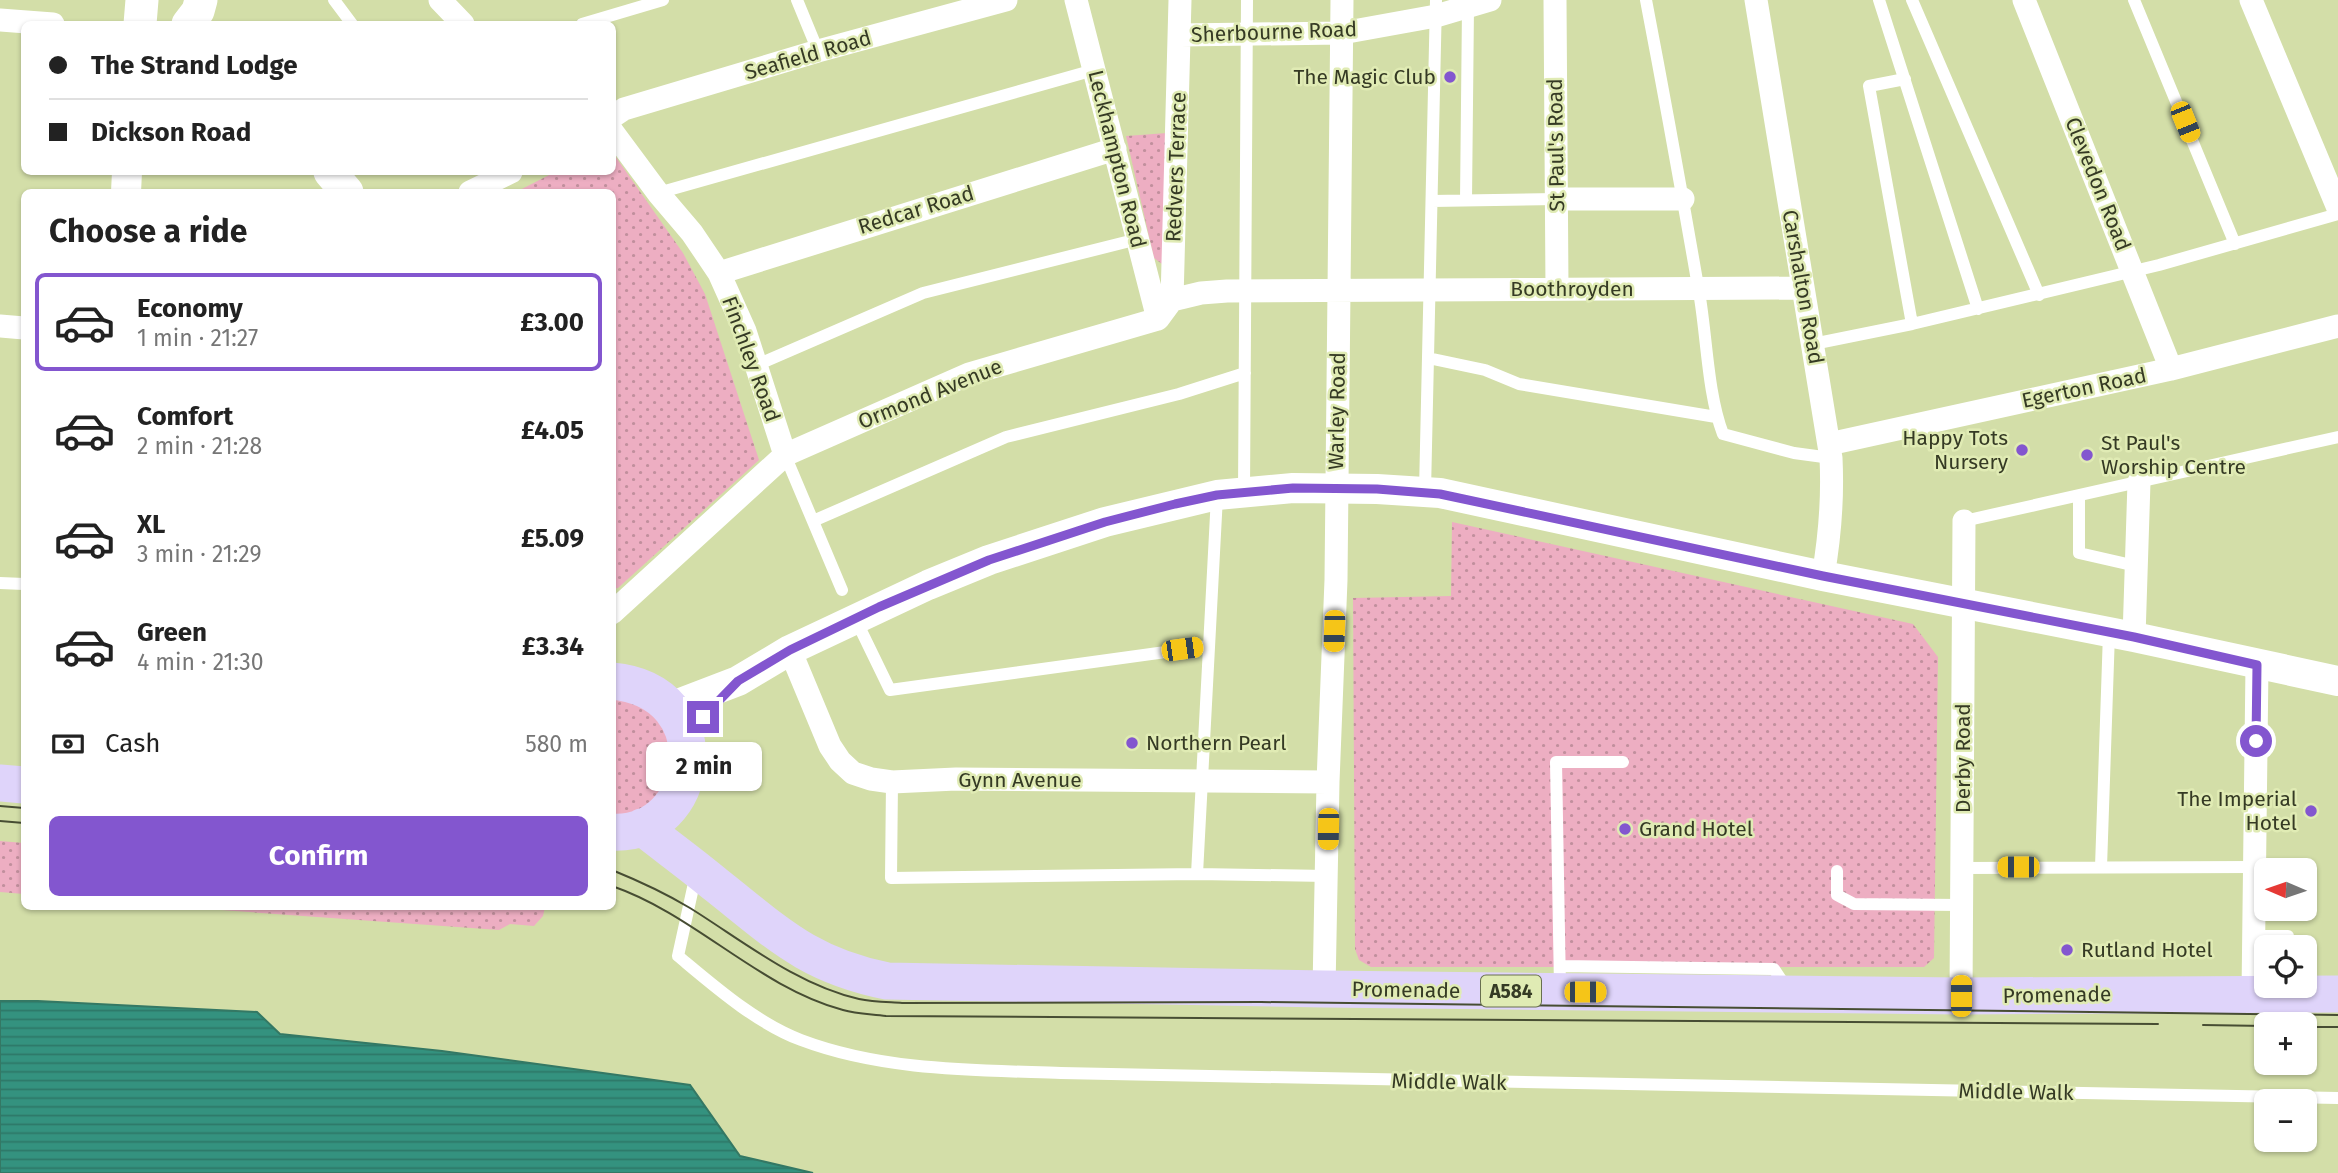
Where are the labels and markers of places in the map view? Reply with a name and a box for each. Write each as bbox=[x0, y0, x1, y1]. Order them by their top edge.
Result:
place label: The Magic Club bbox=[1293, 64, 1436, 90]
marker: The Magic Club bbox=[1442, 69, 1458, 85]
place label: Happy Tots Nursery bbox=[1902, 425, 2009, 475]
place label: St Paul's Worship Centre bbox=[2101, 430, 2246, 480]
marker: Happy Tots Nursery bbox=[2014, 442, 2030, 458]
marker: St Paul's Worship Centre bbox=[2079, 447, 2095, 463]
place label: Northern Pearl bbox=[1146, 730, 1287, 756]
marker: Northern Pearl bbox=[1124, 735, 1140, 751]
place label: The Imperial Hotel bbox=[2177, 786, 2297, 836]
marker: The Imperial Hotel bbox=[2303, 803, 2319, 819]
place label: Grand Hotel bbox=[1639, 816, 1753, 842]
marker: Grand Hotel bbox=[1617, 821, 1633, 837]
place label: Rutland Hotel bbox=[2081, 937, 2213, 963]
marker: Rutland Hotel bbox=[2059, 942, 2075, 958]

